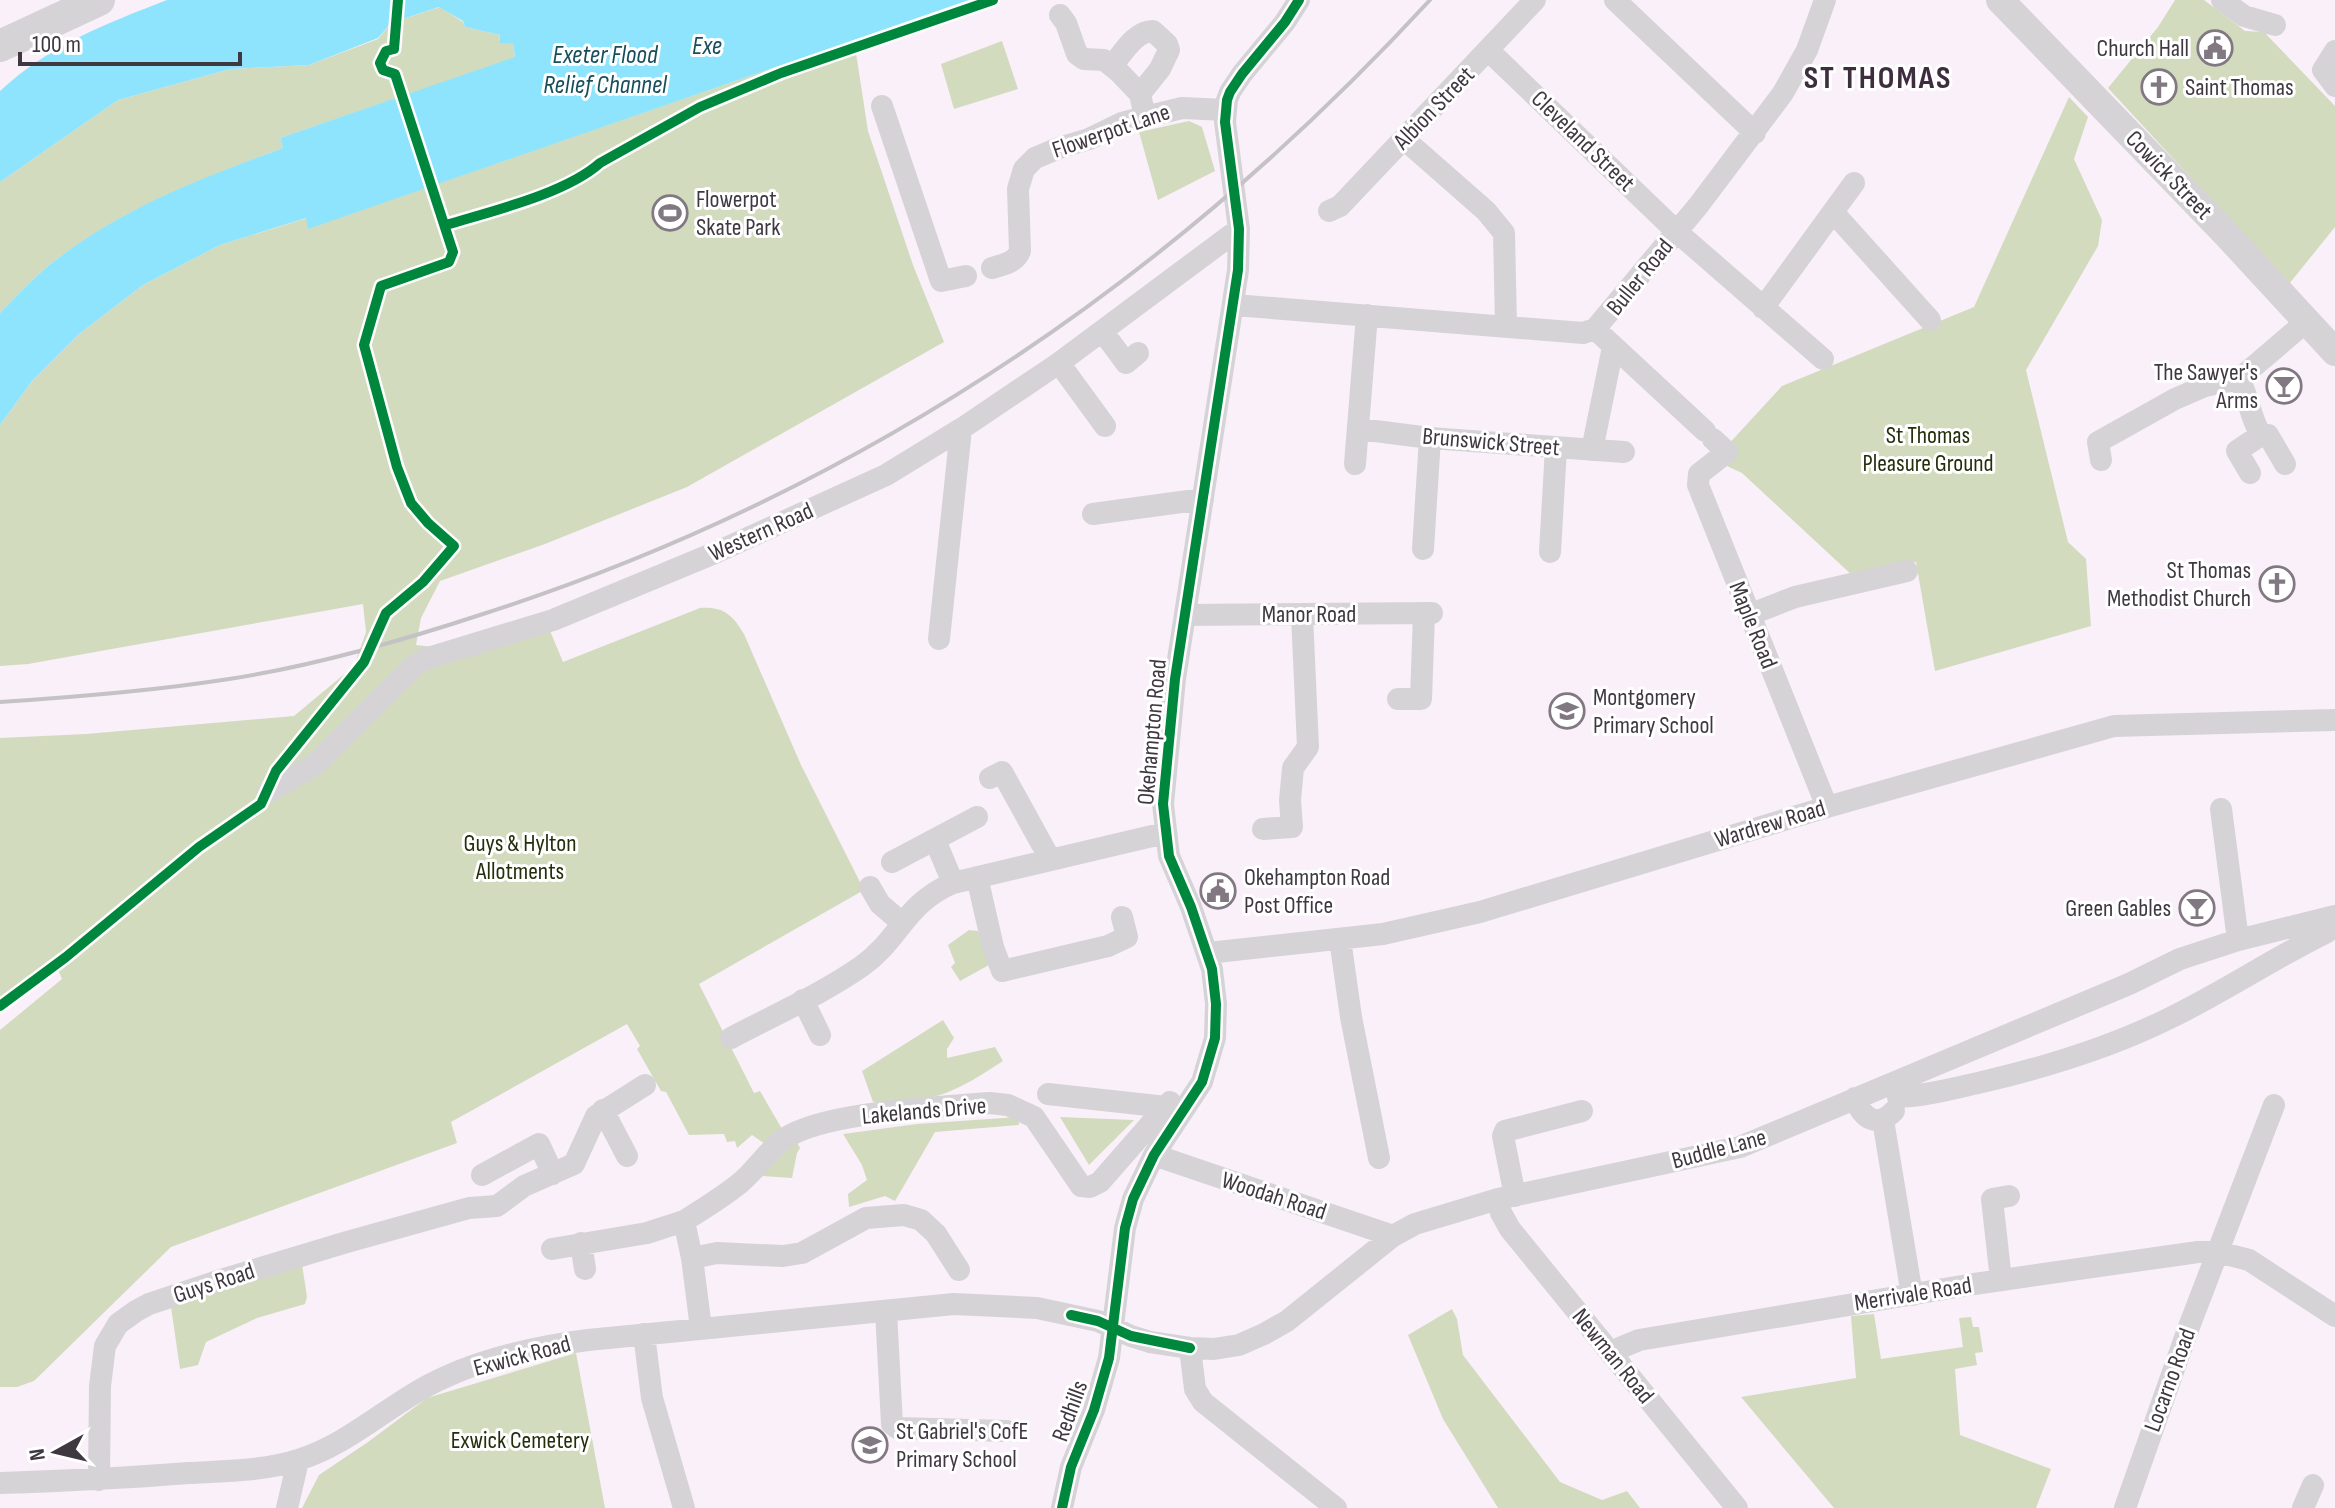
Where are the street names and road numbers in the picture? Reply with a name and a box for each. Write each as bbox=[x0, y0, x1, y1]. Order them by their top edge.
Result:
street label: Albion Street bbox=[1387, 60, 1481, 156]
street label: Cleveland Street bbox=[1525, 84, 1641, 198]
street label: Flowerpot Lane bbox=[1048, 97, 1174, 165]
street label: Cowick Street bbox=[2120, 124, 2218, 226]
street label: Buller Road bbox=[1600, 233, 1680, 321]
street label: Brunswick Street bbox=[1421, 422, 1561, 462]
street label: Western Road bbox=[704, 496, 818, 568]
street label: Maple Road bbox=[1722, 577, 1784, 673]
street label: Manor Road bbox=[1262, 600, 1356, 629]
street label: Okehampton Road bbox=[1131, 658, 1173, 806]
street label: Wardrew Road bbox=[1711, 793, 1829, 855]
street label: Lakelands Drive bbox=[861, 1091, 987, 1131]
street label: Buddle Lane bbox=[1669, 1122, 1769, 1176]
street label: Woodah Road bbox=[1218, 1165, 1330, 1227]
street label: Guys Road bbox=[170, 1256, 258, 1310]
street label: Merrivale Road bbox=[1852, 1270, 1974, 1318]
street label: Newman Road bbox=[1566, 1303, 1660, 1409]
street label: Locarno Road bbox=[2138, 1324, 2202, 1436]
street label: Exwick Road bbox=[470, 1329, 574, 1383]
street label: Redhills bbox=[1046, 1377, 1094, 1445]

